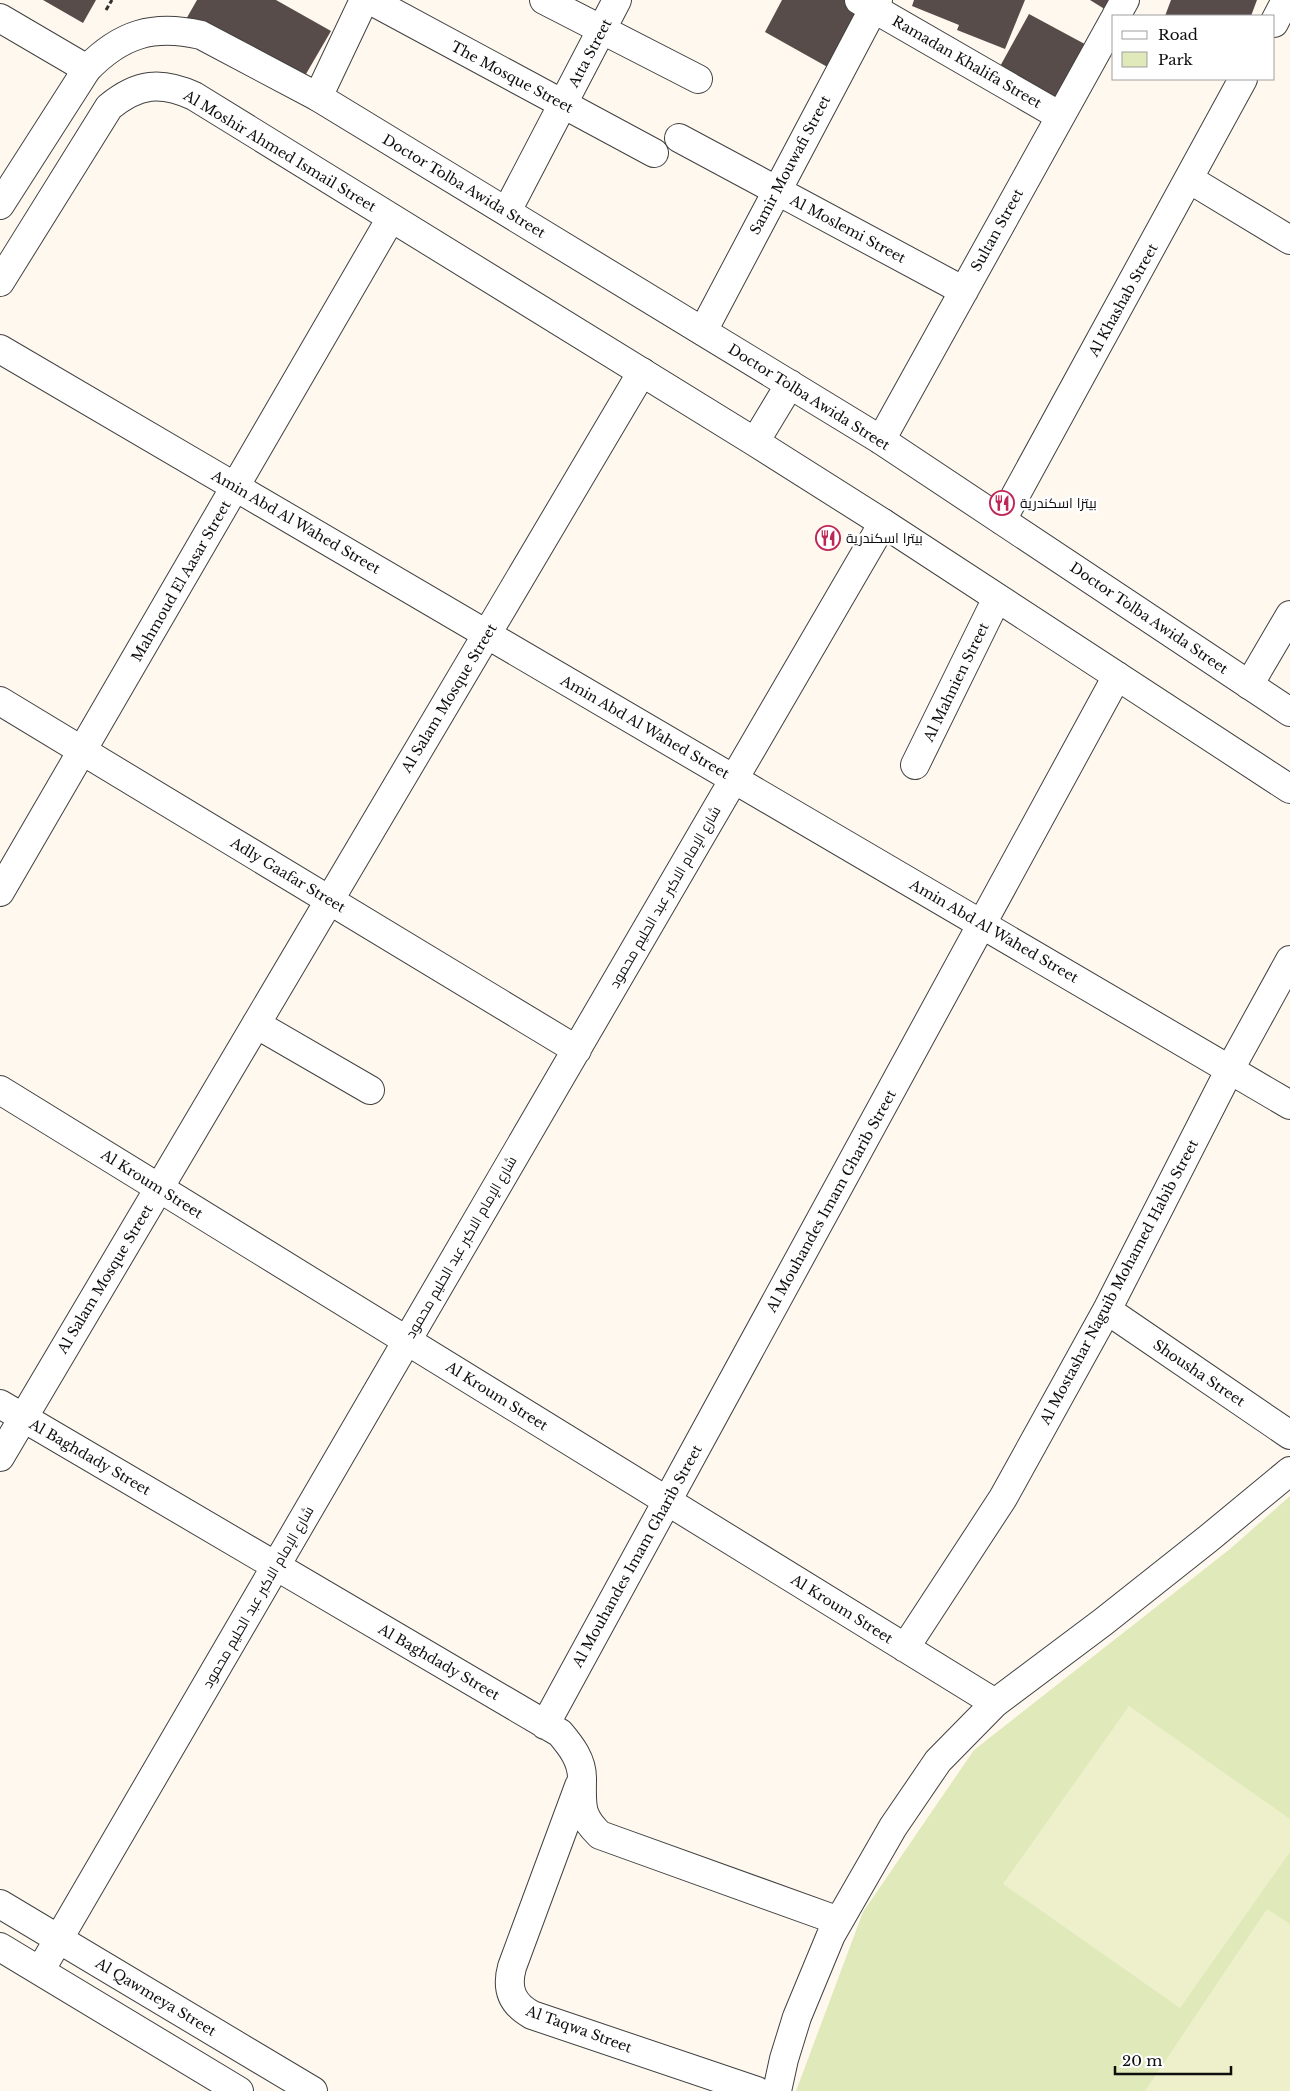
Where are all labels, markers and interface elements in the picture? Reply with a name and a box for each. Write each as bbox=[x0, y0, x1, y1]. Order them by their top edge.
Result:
street label: Ramadan Khalifa Street bbox=[889, 12, 1046, 113]
street label: Atta Street bbox=[564, 15, 616, 91]
legend bbox=[1112, 15, 1275, 80]
text: Road bbox=[1158, 25, 1198, 44]
street label: The Mosque Street bbox=[448, 37, 577, 117]
text: Park bbox=[1158, 50, 1194, 69]
street label: Al Moshir Ahmed Ismail Street bbox=[180, 86, 380, 216]
street label: Samir Mouwafi Street bbox=[746, 92, 835, 238]
street label: Doctor Tolba Awida Street bbox=[379, 130, 549, 242]
street label: Sultan Street bbox=[967, 185, 1027, 275]
street label: Al Moslemi Street bbox=[786, 190, 909, 267]
street label: Al Khashab Street bbox=[1084, 240, 1162, 361]
street label: Doctor Tolba Awida Street bbox=[725, 340, 894, 455]
street label: Amin Abd Al Wahed Street bbox=[208, 466, 384, 578]
restaurant icon: بيتزا اسكندرية bbox=[989, 490, 1015, 516]
place label: بيتزا اسكندرية bbox=[1020, 494, 1097, 512]
street label: Mahmoud El Aasar Street bbox=[127, 497, 235, 665]
restaurant icon: بيترا اسكندرية bbox=[815, 525, 841, 551]
place label: بيترا اسكندرية bbox=[846, 529, 923, 547]
street label: Doctor Tolba Awida Street bbox=[1066, 558, 1232, 678]
street label: Al Mahnien Street bbox=[919, 619, 993, 745]
street label: Al Salam Mosque Street bbox=[397, 620, 501, 777]
street label: Amin Abd Al Wahed Street bbox=[557, 671, 733, 783]
street label: شارع الإمام الاكبر عبد الحليم محمود bbox=[605, 803, 725, 992]
street label: Adly Gaafar Street bbox=[226, 833, 349, 917]
street label: Amin Abd Al Wahed Street bbox=[906, 875, 1082, 987]
street label: Al Mouhandes Imam Gharib Street bbox=[762, 1086, 900, 1316]
street label: Al Mostashar Naguib Mohamed Habib Street bbox=[1035, 1136, 1202, 1429]
street label: Al Kroum Street bbox=[97, 1145, 207, 1223]
street label: شارع الإمام الاكبر عبد الحليم محمود bbox=[401, 1153, 521, 1342]
street label: Al Salam Mosque Street bbox=[53, 1201, 157, 1358]
street label: Shousha Street bbox=[1150, 1336, 1249, 1411]
street label: Al Kroum Street bbox=[442, 1357, 552, 1435]
street label: Al Baghdady Street bbox=[25, 1414, 154, 1499]
street label: Al Mouhandes Imam Gharib Street bbox=[568, 1441, 706, 1671]
street label: شارع الإمام الاكبر عبد الحليم محمود bbox=[198, 1503, 318, 1692]
street label: Al Kroum Street bbox=[787, 1570, 897, 1648]
street label: Al Baghdady Street bbox=[374, 1619, 503, 1704]
street label: Al Qawmeya Street bbox=[92, 1953, 220, 2040]
street label: Al Taqwa Street bbox=[523, 2001, 635, 2057]
scale bar bbox=[1115, 2044, 1231, 2076]
text: 20 m bbox=[1122, 2051, 1162, 2070]

